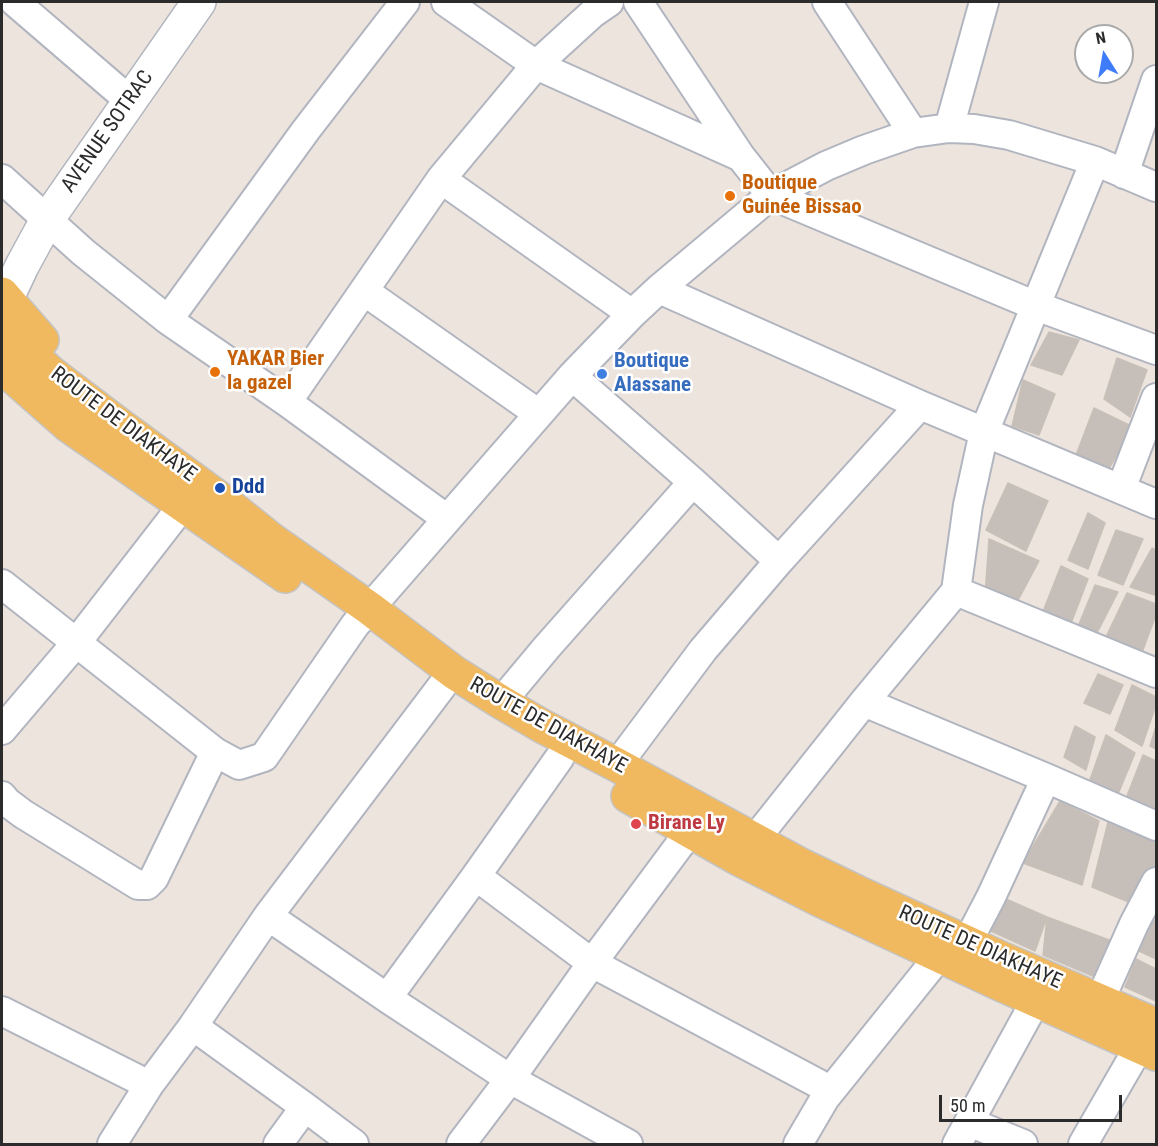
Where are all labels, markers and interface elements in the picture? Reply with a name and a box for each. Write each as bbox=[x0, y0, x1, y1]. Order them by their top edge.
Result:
north arrow bbox=[1074, 24, 1134, 84]
text: N bbox=[1094, 28, 1107, 48]
street label: AVENUE SOTRAC bbox=[57, 66, 159, 198]
place label: Boutique Guinée Bissao bbox=[742, 171, 862, 221]
marker: Boutique Guinée Bissao bbox=[723, 189, 737, 203]
place label: YAKAR Bier la gazel bbox=[227, 347, 324, 397]
place label: Boutique Alassane bbox=[614, 349, 691, 399]
street label: ROUTE DE DIAKHAYE bbox=[45, 362, 201, 488]
marker: YAKAR Bier la gazel bbox=[208, 365, 222, 379]
marker: Boutique Alassane bbox=[595, 367, 609, 381]
place label: Ddd bbox=[232, 475, 265, 501]
marker: Ddd bbox=[213, 481, 227, 495]
street label: ROUTE DE DIAKHAYE bbox=[465, 672, 631, 780]
place label: Birane Ly bbox=[648, 811, 725, 837]
marker: Birane Ly bbox=[629, 817, 643, 831]
street label: ROUTE DE DIAKHAYE bbox=[895, 901, 1065, 995]
scale bar bbox=[942, 1083, 1125, 1121]
text: 50 m bbox=[950, 1095, 985, 1116]

